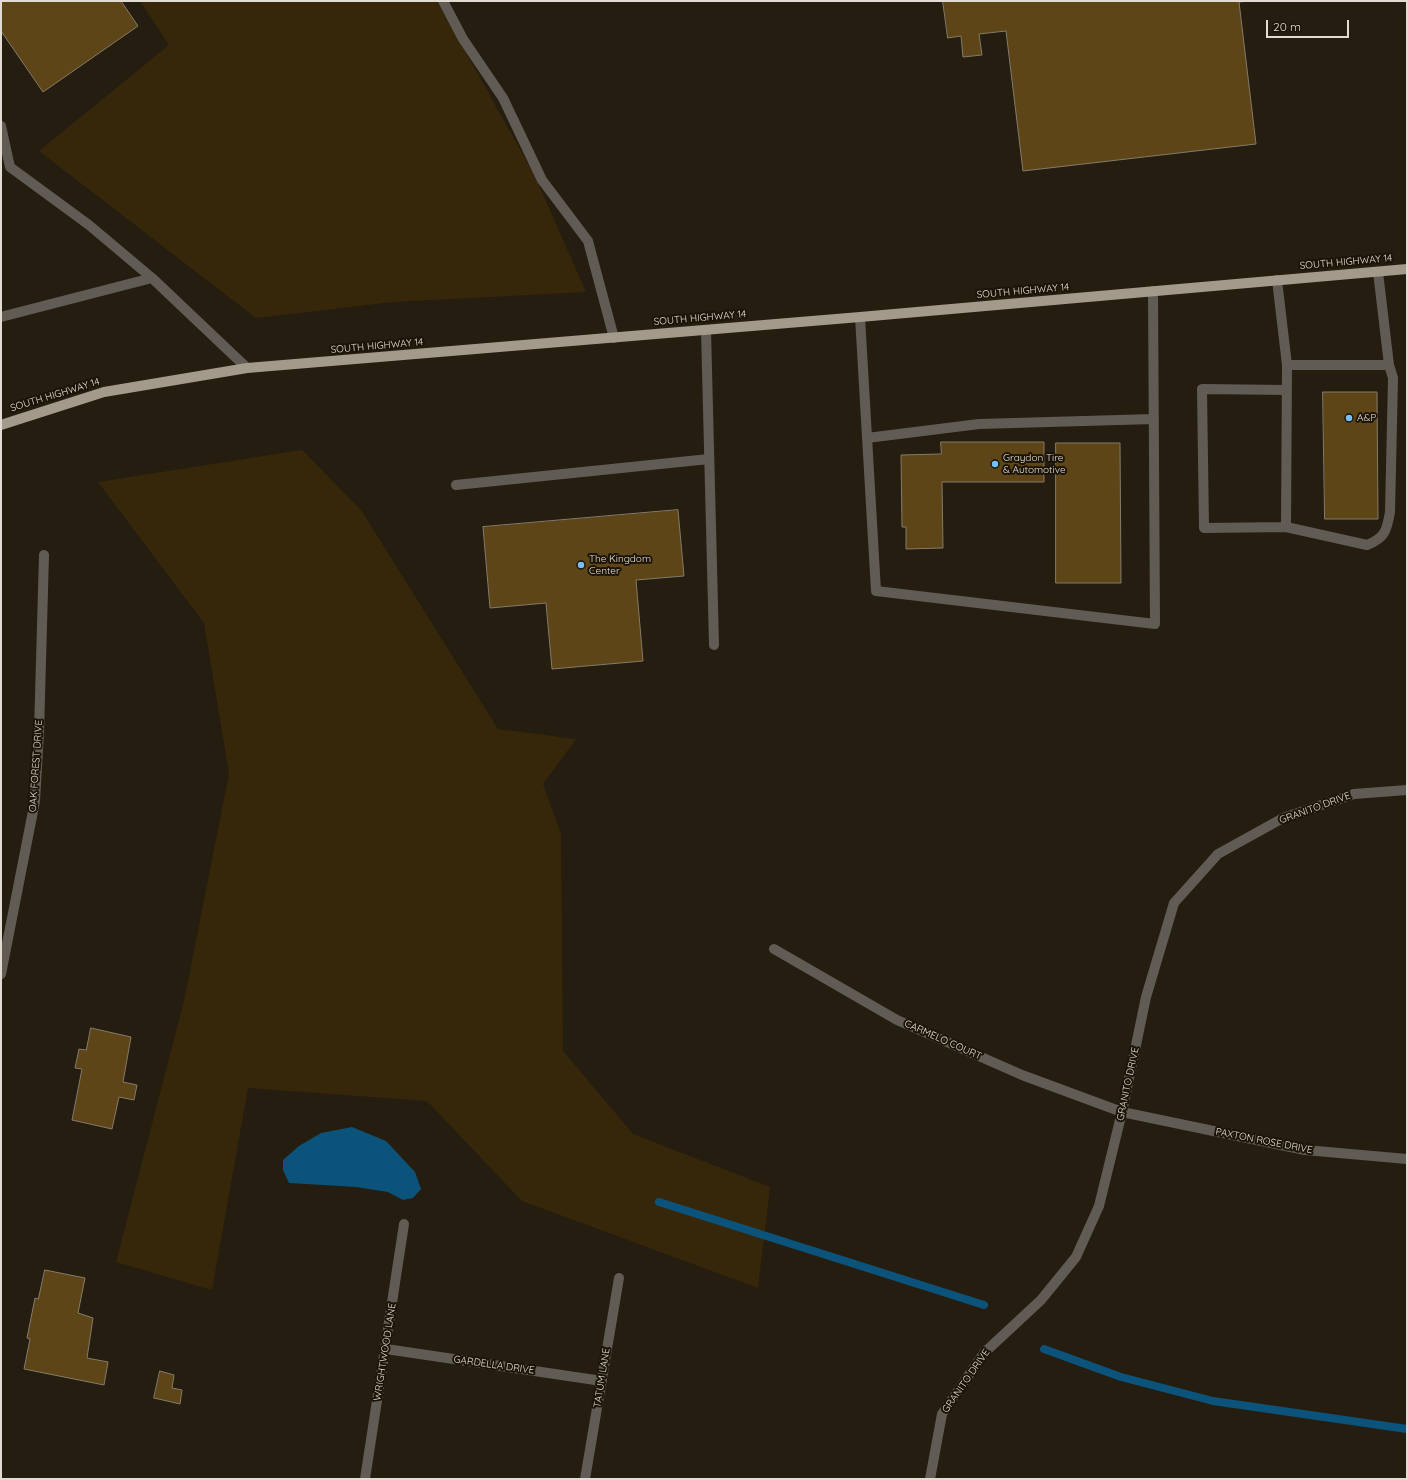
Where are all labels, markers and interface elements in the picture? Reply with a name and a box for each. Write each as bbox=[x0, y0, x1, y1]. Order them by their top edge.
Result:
scale bar bbox=[1268, 12, 1351, 38]
text: 20 m bbox=[1273, 19, 1301, 34]
street label: SOUTH HIGHWAY 14 bbox=[1299, 252, 1393, 272]
street label: SOUTH HIGHWAY 14 bbox=[976, 281, 1070, 301]
street label: SOUTH HIGHWAY 14 bbox=[653, 308, 747, 328]
street label: SOUTH HIGHWAY 14 bbox=[330, 336, 424, 356]
street label: SOUTH HIGHWAY 14 bbox=[9, 376, 101, 414]
place label: A&P bbox=[1357, 412, 1376, 424]
marker: A&P bbox=[1344, 413, 1354, 423]
place label: Graydon Tire & Automotive bbox=[1003, 452, 1066, 476]
marker: Graydon Tire & Automotive bbox=[990, 459, 1000, 469]
place label: The Kingdom Center bbox=[589, 553, 651, 576]
marker: The Kingdom Center bbox=[576, 560, 586, 570]
street label: OAK FOREST DRIVE bbox=[27, 720, 45, 812]
street label: GRANITO DRIVE bbox=[1278, 790, 1352, 826]
street label: CARMELO COURT bbox=[903, 1018, 983, 1062]
street label: GRANITO DRIVE bbox=[1114, 1046, 1142, 1122]
street label: PAXTON ROSE DRIVE bbox=[1214, 1126, 1314, 1156]
street label: WRIGHTWOOD LANE bbox=[371, 1302, 399, 1402]
street label: TATUM LANE bbox=[591, 1347, 613, 1409]
street label: GRANITO DRIVE bbox=[940, 1347, 992, 1415]
street label: GARDELLA DRIVE bbox=[453, 1353, 535, 1377]

